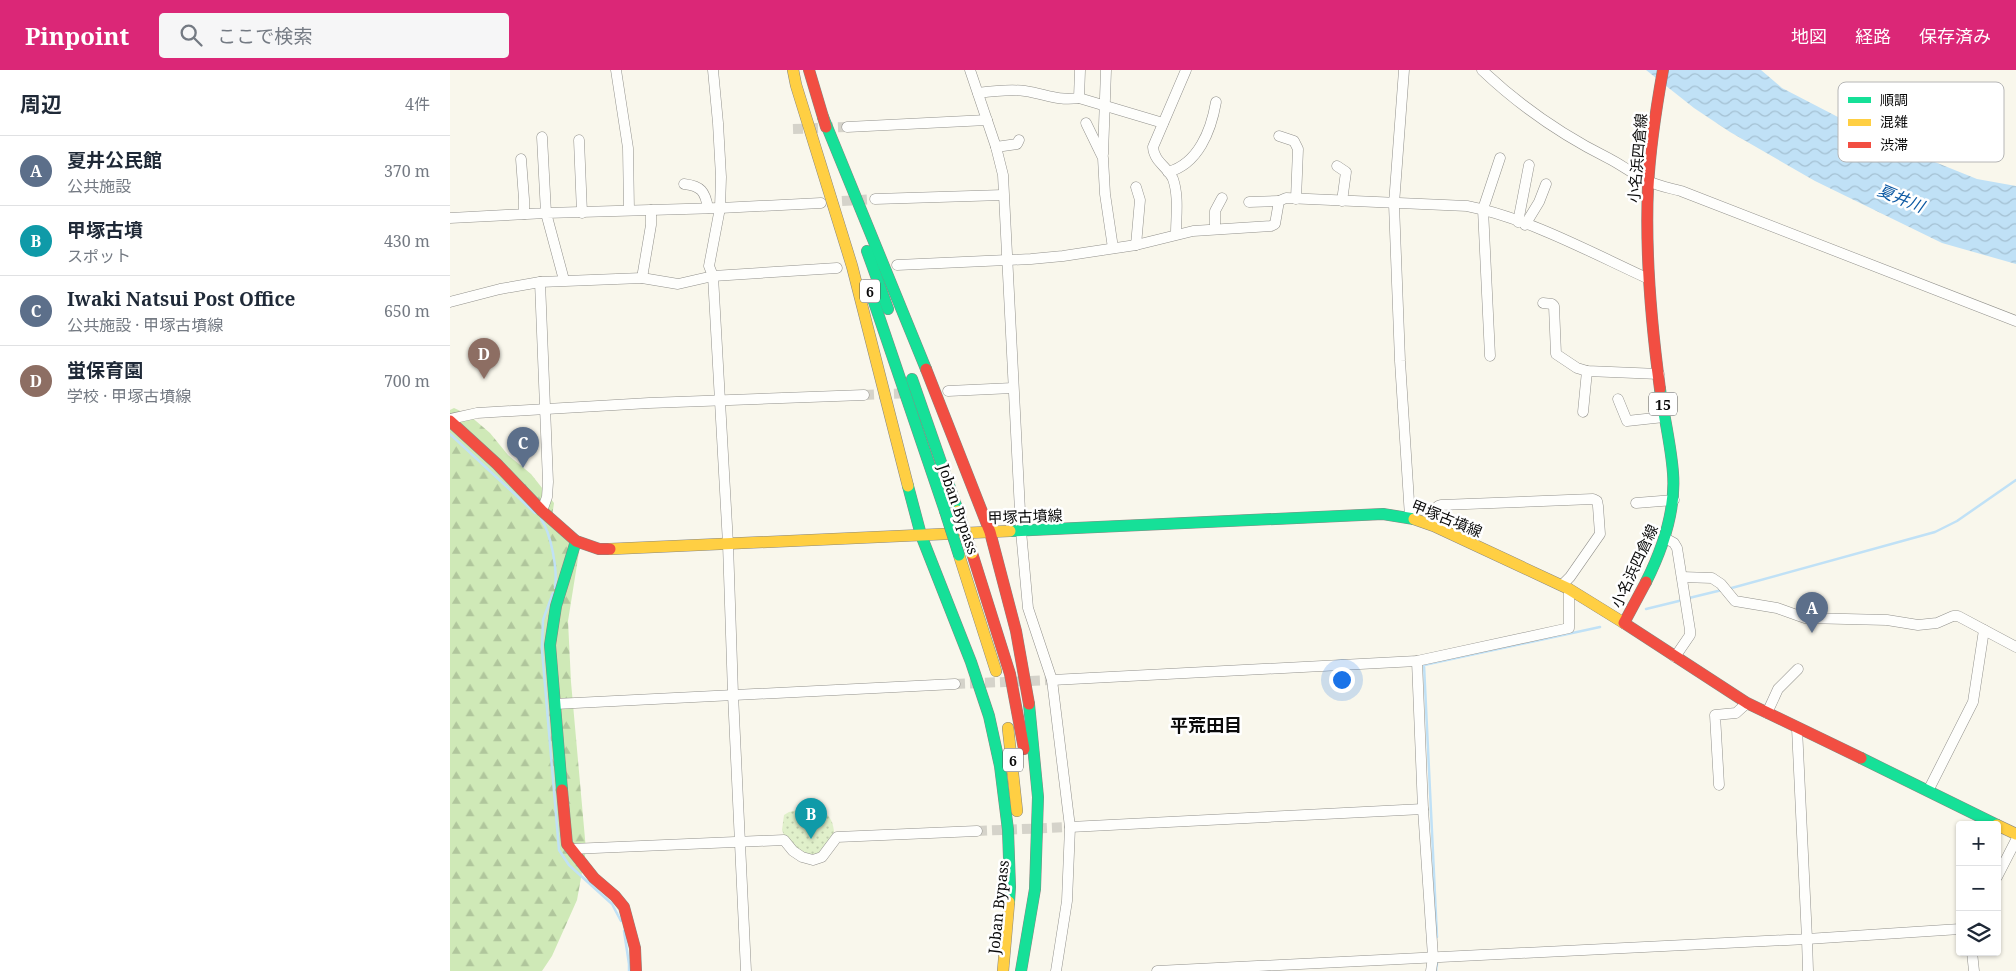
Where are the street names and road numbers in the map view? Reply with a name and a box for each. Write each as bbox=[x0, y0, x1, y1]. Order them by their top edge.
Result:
street label: 小名浜四倉線 bbox=[1623, 112, 1651, 204]
road number: 6 bbox=[860, 280, 880, 302]
road number: 15 bbox=[1649, 392, 1677, 416]
street label: Joban Bypass bbox=[934, 460, 984, 557]
street label: 甲塚古墳線 bbox=[1408, 495, 1486, 541]
street label: 甲塚古墳線 bbox=[987, 505, 1063, 527]
street label: 小名浜四倉線 bbox=[1606, 521, 1662, 611]
road number: 6 bbox=[1003, 748, 1023, 772]
street label: Joban Bypass bbox=[983, 859, 1013, 956]

